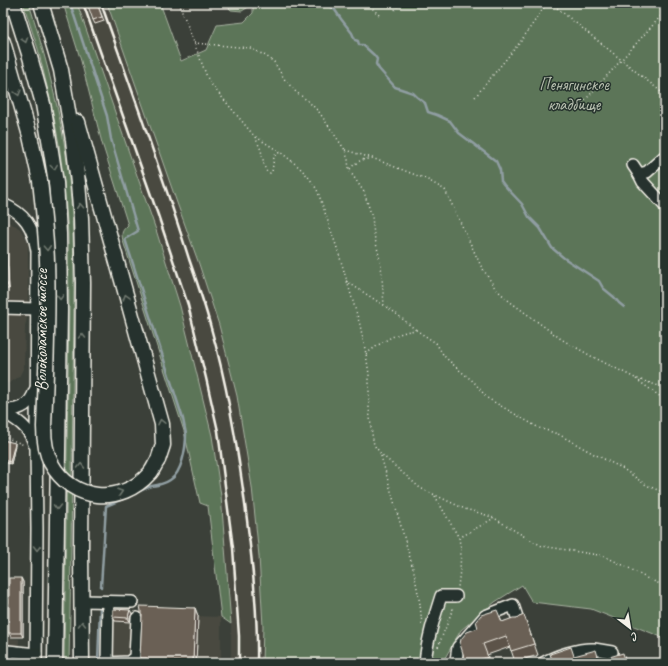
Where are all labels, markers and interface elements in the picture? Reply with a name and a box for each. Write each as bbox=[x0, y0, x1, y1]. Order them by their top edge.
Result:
one-way arrow bbox=[20, 37, 29, 44]
park label: Пенягинское кладбище bbox=[539, 74, 610, 115]
one-way arrow bbox=[13, 89, 22, 96]
one-way arrow bbox=[49, 164, 58, 170]
one-way arrow bbox=[76, 203, 85, 209]
one-way arrow bbox=[42, 245, 51, 251]
street label: Волоколамское шоссе bbox=[31, 268, 52, 391]
one-way arrow bbox=[56, 294, 64, 300]
one-way arrow bbox=[122, 294, 131, 301]
one-way arrow bbox=[78, 333, 86, 339]
one-way arrow bbox=[157, 419, 165, 425]
one-way arrow bbox=[77, 463, 86, 469]
one-way arrow bbox=[117, 488, 124, 497]
one-way arrow bbox=[53, 504, 61, 510]
one-way arrow bbox=[33, 545, 41, 551]
north arrow bbox=[610, 608, 650, 648]
one-way arrow bbox=[78, 621, 86, 627]
text: С bbox=[628, 629, 641, 645]

